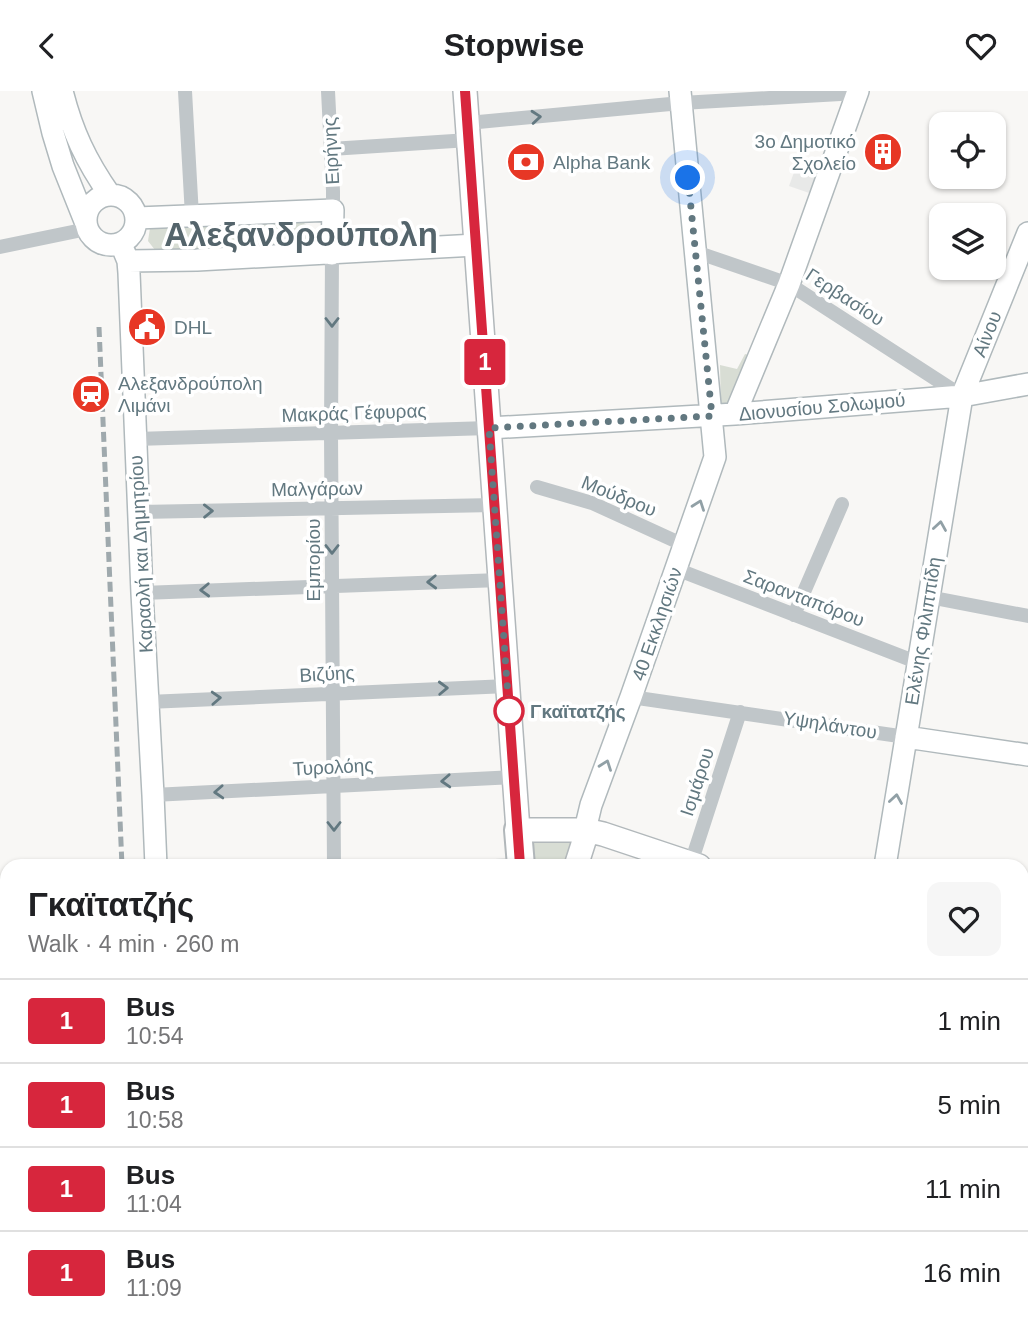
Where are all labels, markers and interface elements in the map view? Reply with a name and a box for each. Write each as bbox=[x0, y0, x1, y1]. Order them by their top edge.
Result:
icon: back bbox=[28, 27, 66, 65]
text: Stopwise bbox=[444, 27, 584, 63]
icon: heart bbox=[962, 27, 1000, 65]
one-way arrow bbox=[530, 109, 541, 124]
map controls bbox=[929, 112, 1006, 280]
button: locate bbox=[929, 112, 1006, 189]
street label: Ειρήνης bbox=[319, 117, 343, 185]
place label: 3ο Δημοτικό Σχολείο bbox=[755, 131, 856, 174]
building icon: 3ο Δημοτικό Σχολείο bbox=[862, 131, 904, 173]
bank icon: Alpha Bank bbox=[505, 141, 547, 183]
place label: Alpha Bank bbox=[553, 152, 651, 173]
your location bbox=[670, 160, 705, 195]
button: layers bbox=[929, 203, 1006, 280]
district label: Αλεξανδρούπολη bbox=[164, 216, 438, 253]
street label: Γερβασίου bbox=[802, 264, 888, 330]
public building icon: DHL bbox=[126, 306, 168, 348]
street label: Αίνου bbox=[968, 308, 1006, 360]
place label: DHL bbox=[174, 317, 212, 338]
one-way arrow bbox=[324, 317, 340, 328]
line badge: 1 bbox=[462, 339, 508, 385]
text: 1 bbox=[478, 348, 492, 375]
station icon: Αλεξανδρούπολη Λιμάνι bbox=[70, 373, 112, 415]
place label: Αλεξανδρούπολη Λιμάνι bbox=[118, 373, 263, 416]
street label: Διονυσίου Σολωμού bbox=[738, 389, 906, 425]
street label: Μακράς Γέφυρας bbox=[281, 400, 427, 426]
street label: Καραολή και Δημητρίου bbox=[125, 455, 157, 653]
street label: Μούδρου bbox=[578, 471, 660, 521]
street label: Μαλγάρων bbox=[271, 478, 363, 500]
one-way arrow bbox=[690, 500, 704, 512]
one-way arrow bbox=[203, 503, 214, 518]
street label: Εμπορίου bbox=[303, 518, 324, 602]
one-way arrow bbox=[932, 520, 947, 532]
one-way arrow bbox=[324, 545, 340, 555]
street label: Ελένης Φιλιππίδη bbox=[901, 555, 945, 707]
street label: 40 Εκκλησιών bbox=[628, 565, 686, 683]
street label: Σαρανταπόρου bbox=[741, 565, 867, 631]
one-way arrow bbox=[426, 575, 437, 590]
one-way arrow bbox=[199, 583, 210, 598]
street label: Βιζύης bbox=[299, 662, 355, 686]
one-way arrow bbox=[438, 681, 449, 696]
one-way arrow bbox=[211, 691, 222, 706]
marker: Γκαϊτατζής bbox=[494, 696, 524, 726]
place label: Γκαϊτατζής bbox=[530, 701, 626, 723]
street label: Υψηλάντου bbox=[782, 707, 878, 743]
street label: Ισμάρου bbox=[676, 745, 718, 819]
street label: Τυρολόης bbox=[292, 754, 374, 780]
one-way arrow bbox=[598, 760, 612, 772]
one-way arrow bbox=[440, 773, 451, 788]
one-way arrow bbox=[213, 784, 224, 799]
one-way arrow bbox=[888, 793, 903, 805]
one-way arrow bbox=[326, 821, 342, 831]
button: heart bbox=[927, 882, 1001, 956]
text: Γκαϊτατζής bbox=[28, 886, 194, 923]
text: Walk · 4 min · 260 m bbox=[28, 931, 239, 957]
text: Bus bbox=[126, 992, 175, 1022]
text: 1 min bbox=[937, 1006, 1001, 1036]
text: 1 bbox=[60, 1007, 73, 1034]
text: 10:54 bbox=[126, 1023, 184, 1049]
text: Bus bbox=[126, 1076, 175, 1106]
text: 5 min bbox=[937, 1090, 1001, 1120]
text: 1 bbox=[60, 1091, 73, 1118]
text: 10:58 bbox=[126, 1107, 184, 1133]
text: Bus bbox=[126, 1160, 175, 1190]
text: 11 min bbox=[925, 1174, 1001, 1204]
text: 1 bbox=[60, 1175, 73, 1202]
text: 11:04 bbox=[126, 1191, 182, 1217]
text: Bus bbox=[126, 1244, 175, 1274]
text: 16 min bbox=[923, 1258, 1001, 1288]
text: 1 bbox=[60, 1259, 73, 1286]
text: 11:09 bbox=[126, 1275, 182, 1301]

